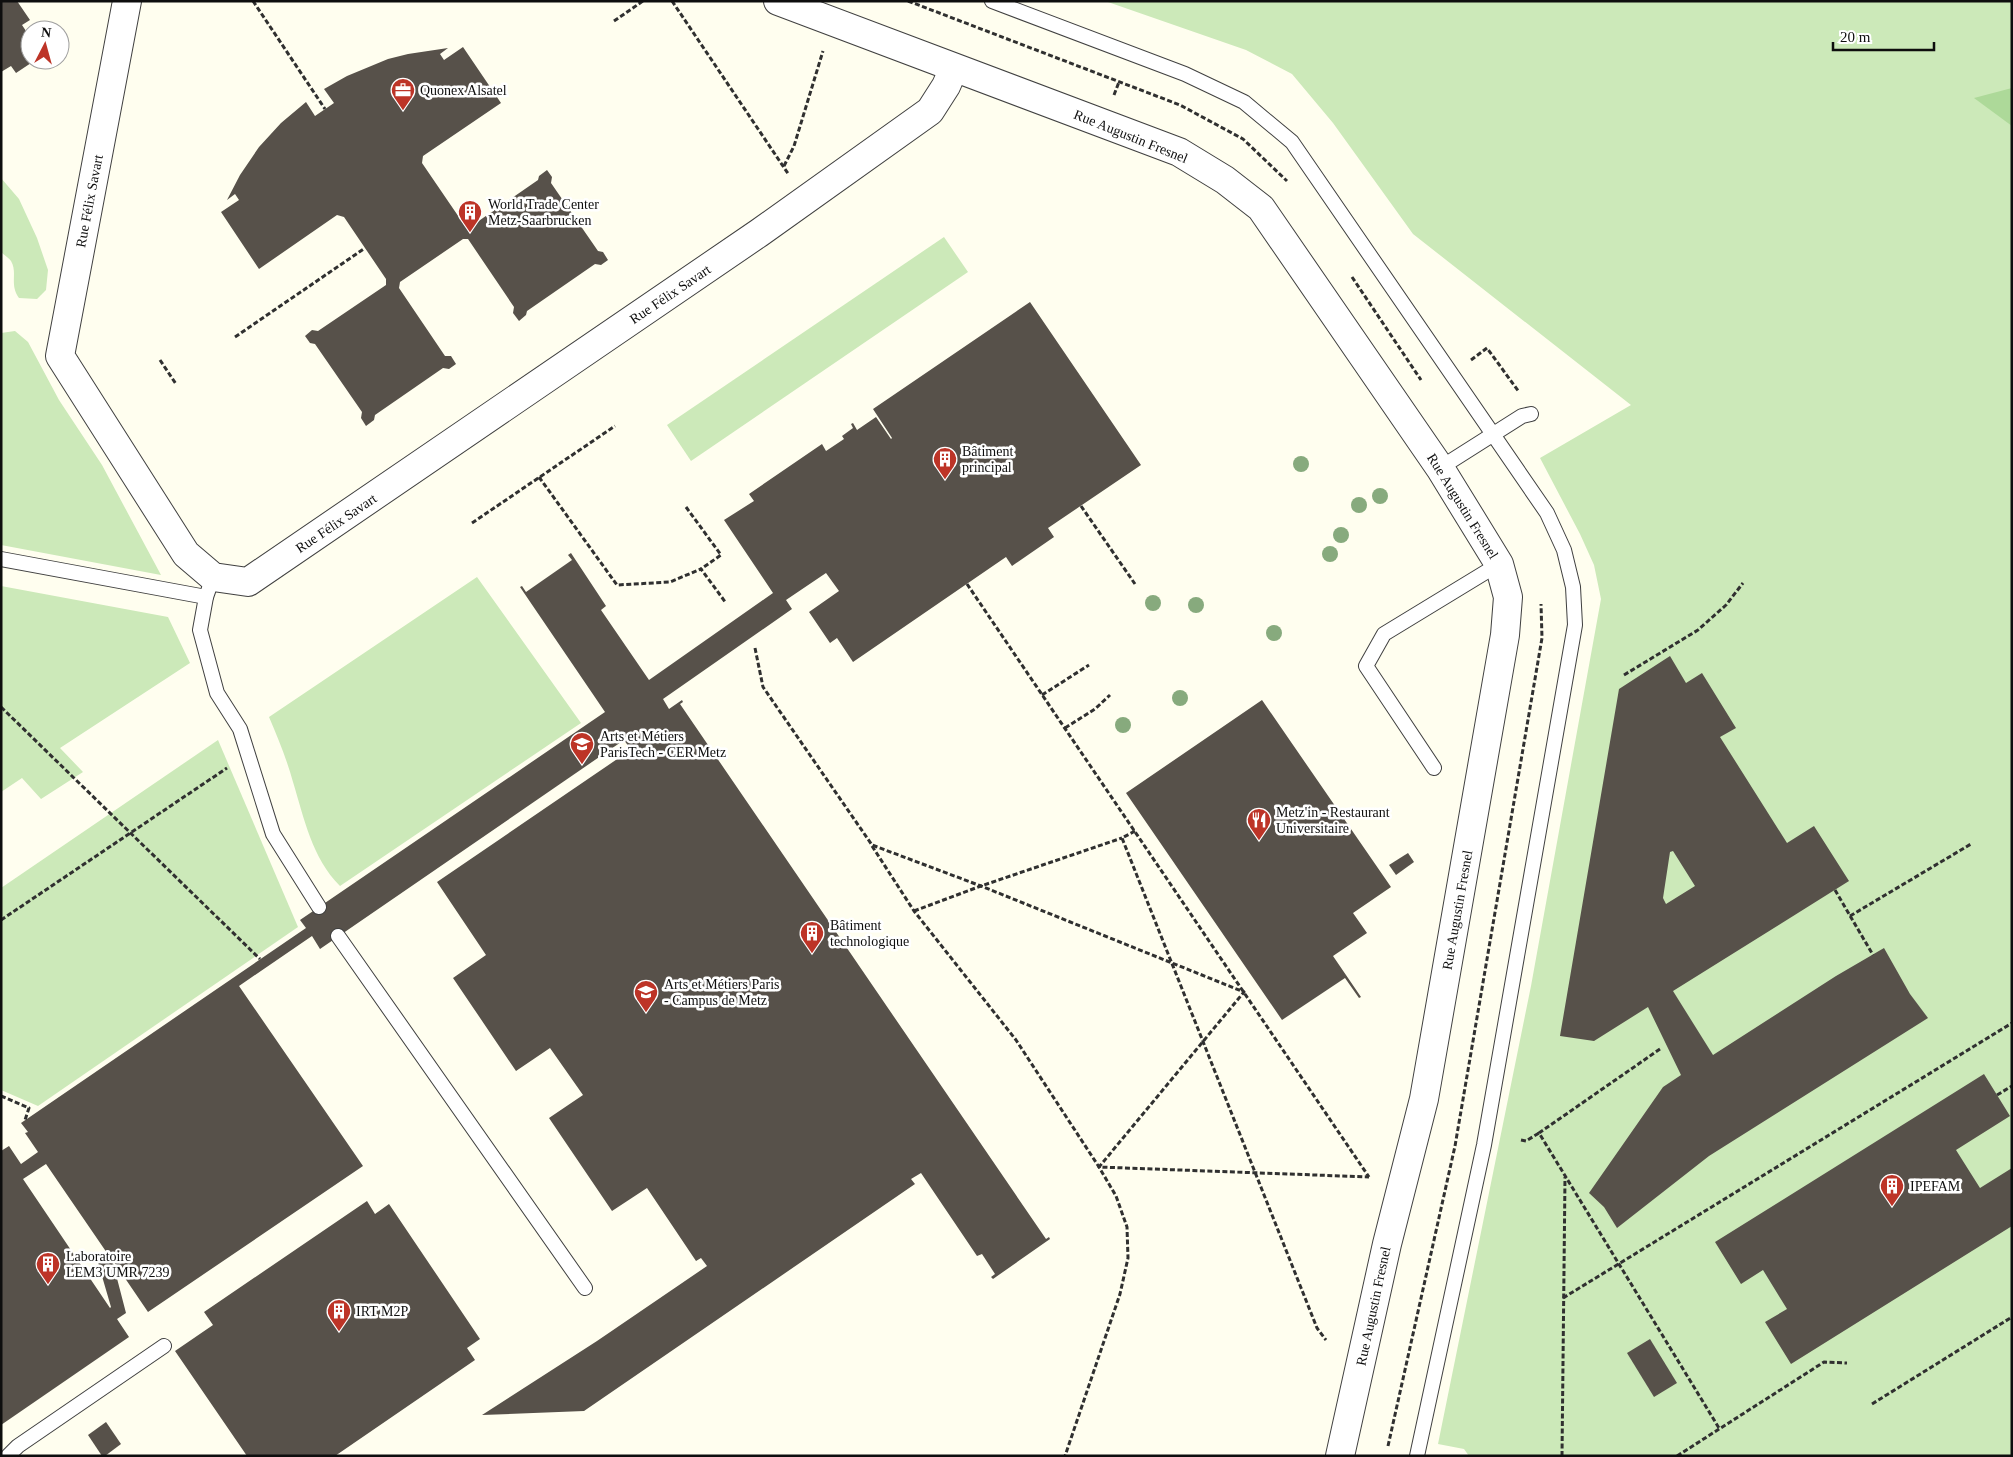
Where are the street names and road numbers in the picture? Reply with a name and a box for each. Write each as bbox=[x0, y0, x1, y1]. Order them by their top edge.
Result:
street label: Rue Augustin Fresnel bbox=[1072, 107, 1190, 166]
street label: Rue Félix Savart bbox=[73, 153, 106, 249]
street label: Rue Félix Savart bbox=[627, 262, 714, 327]
street label: Rue Augustin Fresnel bbox=[1424, 451, 1501, 562]
street label: Rue Félix Savart bbox=[293, 491, 380, 556]
street label: Rue Augustin Fresnel bbox=[1440, 849, 1475, 971]
street label: Rue Augustin Fresnel bbox=[1354, 1245, 1393, 1367]

